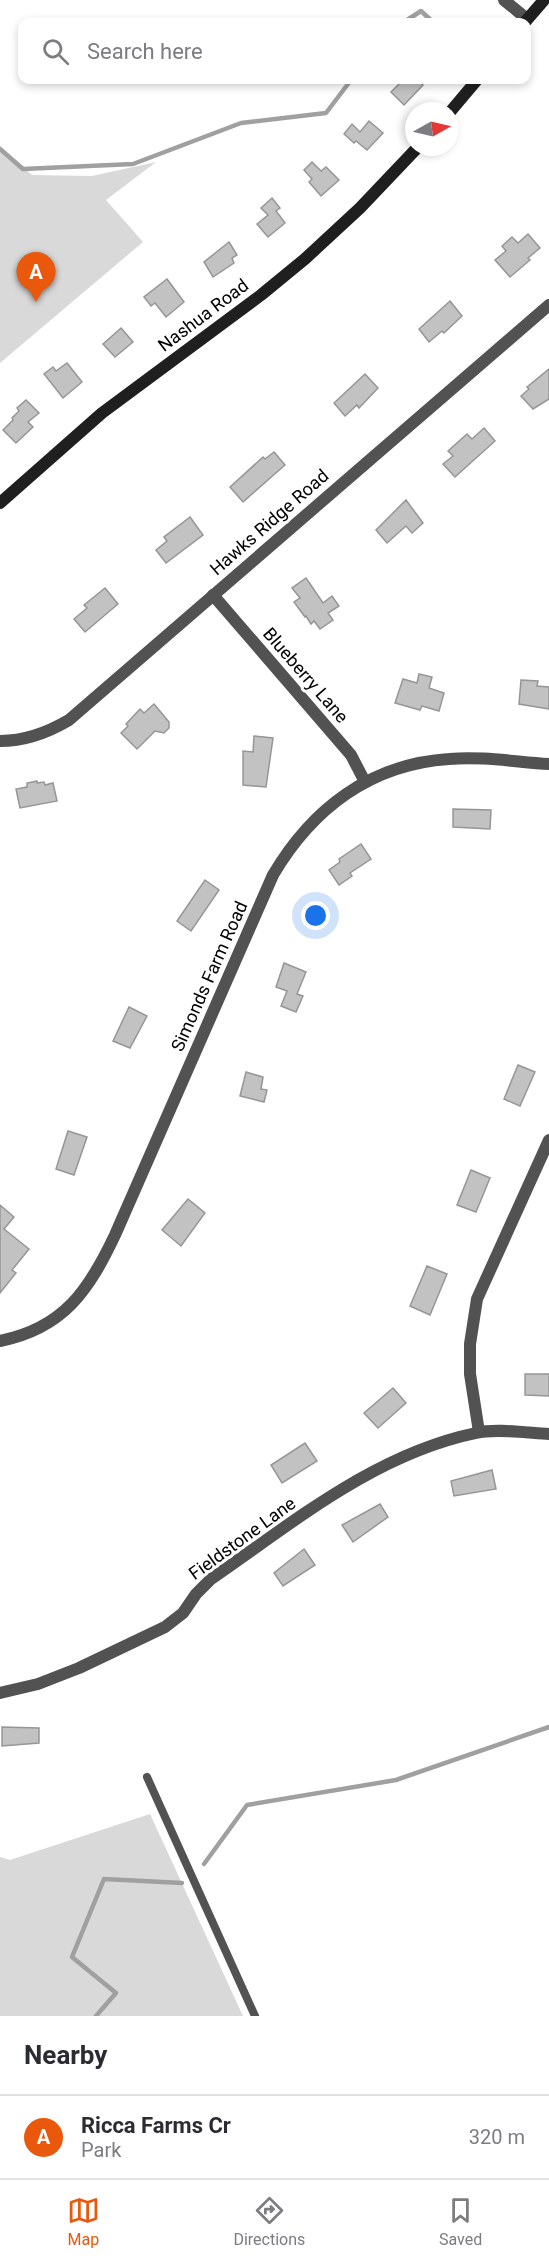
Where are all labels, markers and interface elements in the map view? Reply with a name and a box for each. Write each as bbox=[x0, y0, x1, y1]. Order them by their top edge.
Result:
search box bbox=[18, 18, 531, 84]
icon: search bbox=[39, 35, 72, 68]
text: Search here bbox=[87, 39, 203, 64]
north arrow bbox=[405, 102, 459, 156]
pin: A bbox=[16, 252, 56, 302]
street label: Nashua Road bbox=[154, 274, 252, 356]
street label: Hawks Ridge Road bbox=[205, 465, 333, 579]
street label: Blueberry Lane bbox=[259, 623, 353, 727]
street label: Simonds Farm Road bbox=[166, 898, 252, 1054]
your location bbox=[301, 901, 330, 930]
street label: Fieldstone Lane bbox=[185, 1492, 299, 1584]
text: Nearby bbox=[24, 2040, 107, 2070]
text: Ricca Farms Cr bbox=[81, 2113, 231, 2138]
text: A bbox=[37, 2125, 50, 2149]
text: 320 m bbox=[469, 2125, 525, 2149]
text: Park bbox=[81, 2138, 121, 2162]
tab: Map bbox=[67, 2194, 100, 2249]
tab: Directions bbox=[233, 2194, 305, 2249]
tab: Saved bbox=[439, 2194, 482, 2249]

